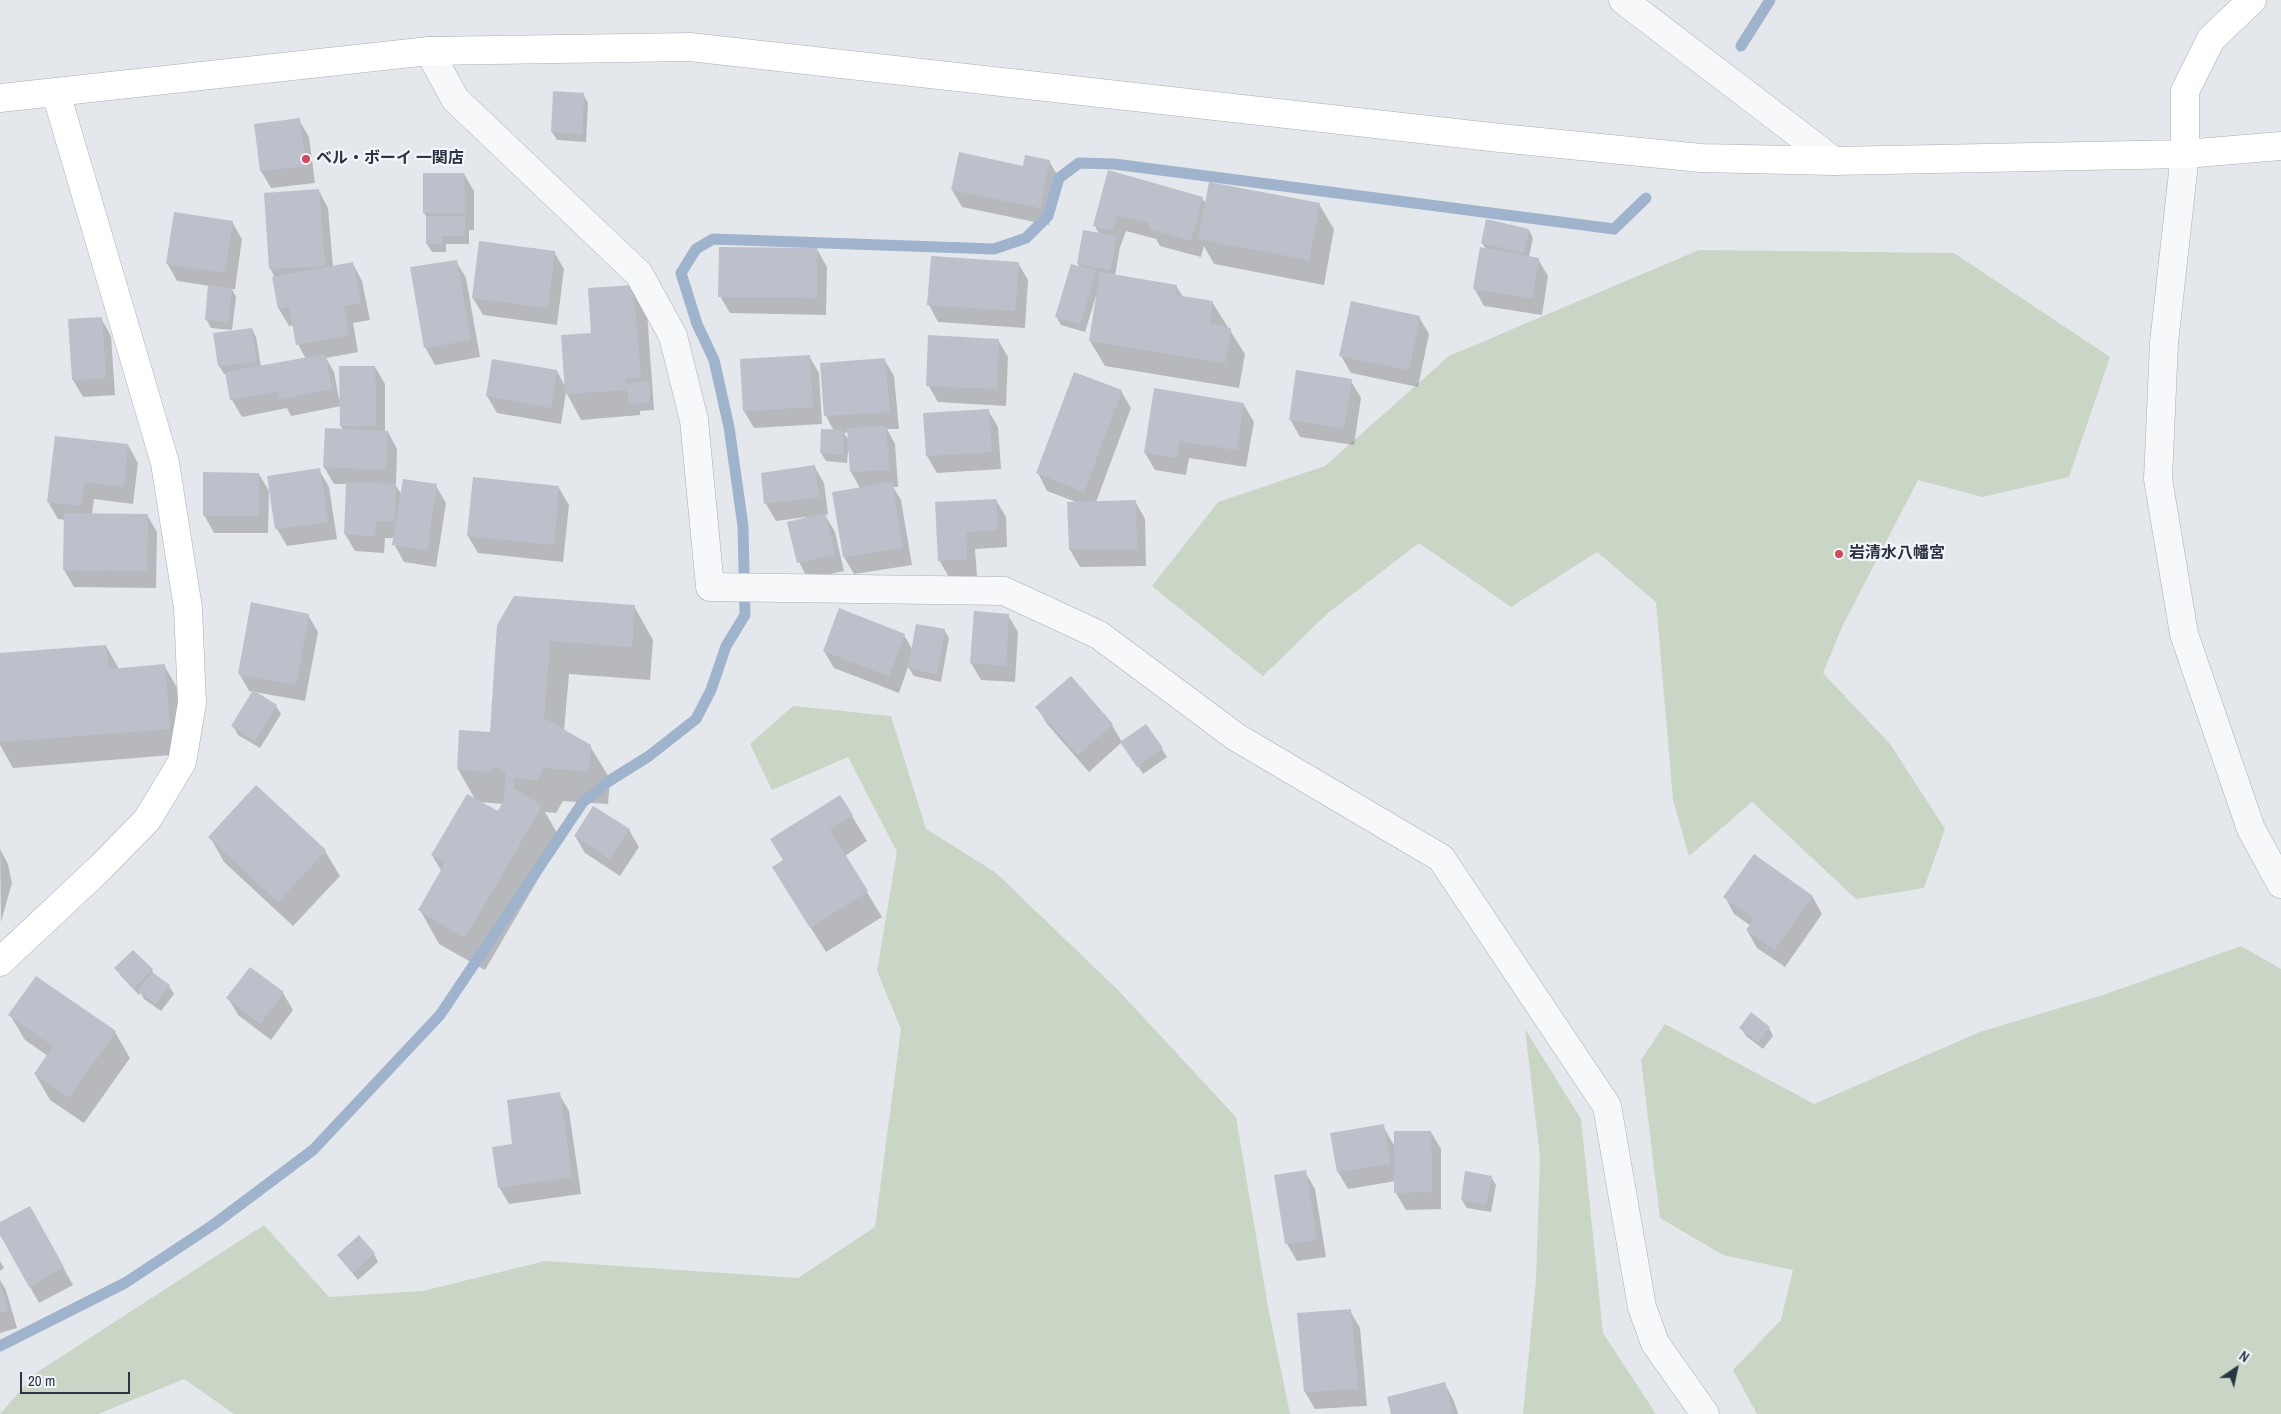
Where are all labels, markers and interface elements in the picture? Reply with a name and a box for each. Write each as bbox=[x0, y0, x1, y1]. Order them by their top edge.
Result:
place label: ベル・ボーイ 一関店 bbox=[316, 149, 464, 169]
marker: ベル・ボーイ 一関店 bbox=[300, 153, 312, 165]
place label: 岩清水八幡宮 bbox=[1849, 544, 1945, 564]
marker: 岩清水八幡宮 bbox=[1833, 548, 1845, 560]
north arrow bbox=[2211, 1344, 2261, 1394]
text: N bbox=[2236, 1347, 2253, 1366]
scale bar bbox=[22, 1362, 132, 1394]
text: 20 m bbox=[28, 1370, 55, 1391]

